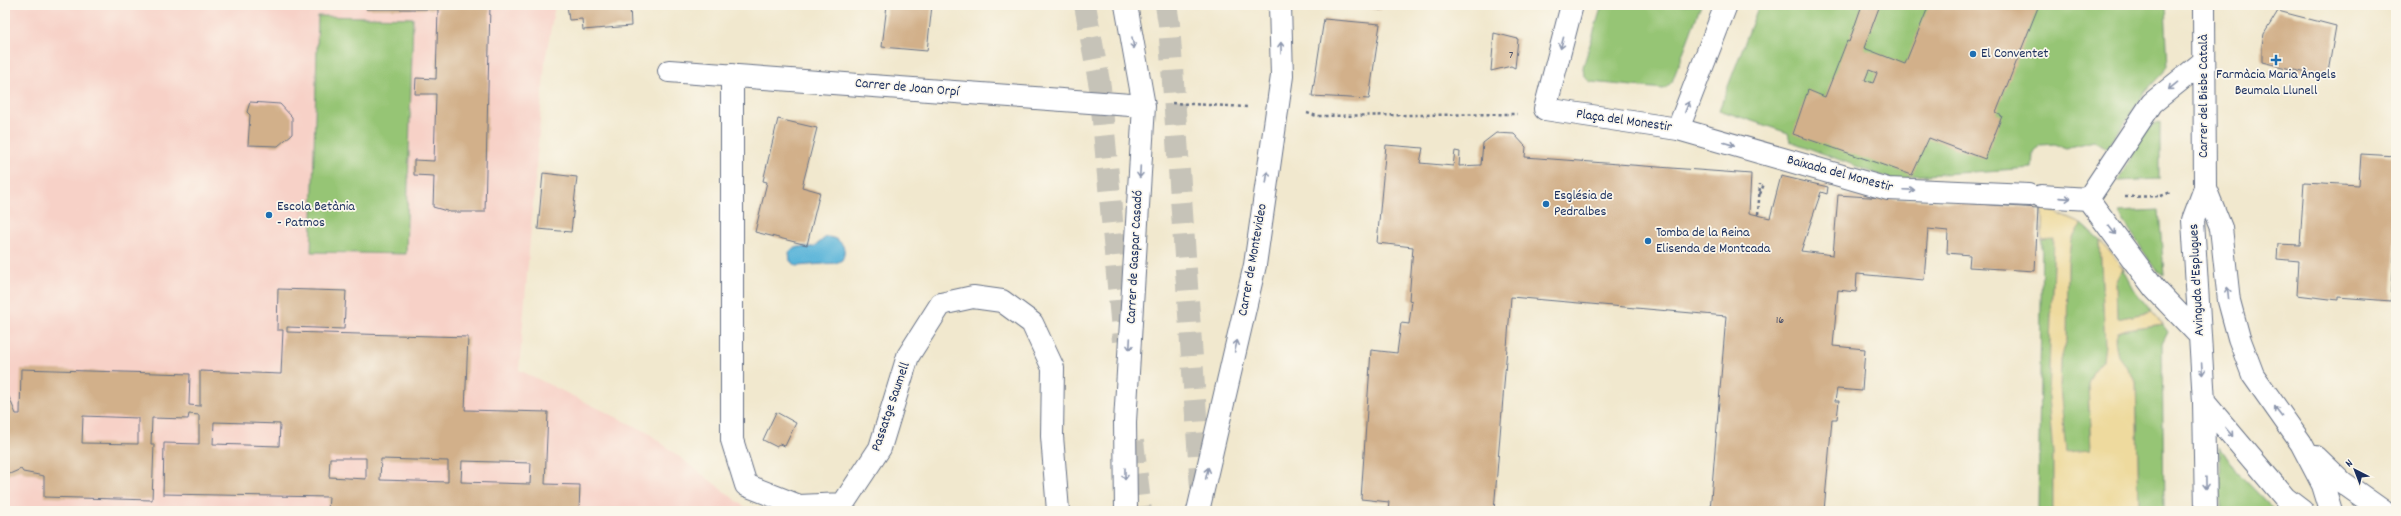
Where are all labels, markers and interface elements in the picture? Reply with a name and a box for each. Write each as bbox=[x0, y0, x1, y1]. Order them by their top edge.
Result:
street label: Carrer del Bisbe Català bbox=[2194, 34, 2214, 158]
one-way arrow bbox=[1129, 36, 1137, 49]
one-way arrow bbox=[1558, 36, 1565, 49]
one-way arrow bbox=[1277, 42, 1285, 55]
place label: El Conventet bbox=[1981, 44, 2048, 64]
house number: 7 bbox=[1509, 47, 1514, 64]
marker: El Conventet bbox=[1968, 49, 1978, 59]
marker: Farmàcia Maria Àngels Beumala Llunell bbox=[2271, 55, 2281, 65]
place label: Farmàcia Maria Àngels Beumala Llunell bbox=[2216, 65, 2336, 101]
street label: Carrer de Joan Orpí bbox=[854, 73, 961, 103]
one-way arrow bbox=[2167, 82, 2178, 90]
one-way arrow bbox=[1683, 101, 1691, 113]
street label: Plaça del Monestir bbox=[1575, 104, 1674, 138]
one-way arrow bbox=[1722, 141, 1735, 148]
street label: Baixada del Monestir bbox=[1785, 150, 1896, 198]
one-way arrow bbox=[1137, 165, 1144, 178]
one-way arrow bbox=[1263, 171, 1271, 184]
place label: Església de Pedralbes bbox=[1554, 186, 1613, 222]
one-way arrow bbox=[1902, 187, 1915, 194]
street label: Carrer de Gaspar Casadó bbox=[1122, 190, 1148, 324]
one-way arrow bbox=[2058, 194, 2071, 201]
place label: Escola Betània - Patmos bbox=[277, 197, 355, 233]
marker: Església de Pedralbes bbox=[1541, 199, 1551, 209]
street label: Carrer de Montevideo bbox=[1233, 202, 1273, 318]
marker: Escola Betània - Patmos bbox=[264, 210, 274, 220]
place label: Tomba de la Reina Elisenda de Montcada bbox=[1656, 223, 1771, 259]
street label: Avinguda d'Esplugues bbox=[2184, 223, 2210, 337]
one-way arrow bbox=[2108, 225, 2117, 236]
marker: Tomba de la Reina Elisenda de Montcada bbox=[1643, 236, 1653, 246]
one-way arrow bbox=[2225, 287, 2232, 300]
house number: 16 bbox=[1776, 312, 1784, 329]
one-way arrow bbox=[1126, 337, 1133, 350]
one-way arrow bbox=[1233, 340, 1240, 353]
street label: Passatge Saumell bbox=[866, 359, 916, 454]
one-way arrow bbox=[2198, 362, 2205, 375]
one-way arrow bbox=[2274, 406, 2282, 417]
one-way arrow bbox=[2225, 426, 2234, 437]
north arrow bbox=[2335, 450, 2375, 490]
text: N bbox=[2342, 456, 2357, 472]
one-way arrow bbox=[1121, 467, 1129, 480]
one-way arrow bbox=[1203, 467, 1211, 480]
one-way arrow bbox=[2202, 476, 2209, 489]

